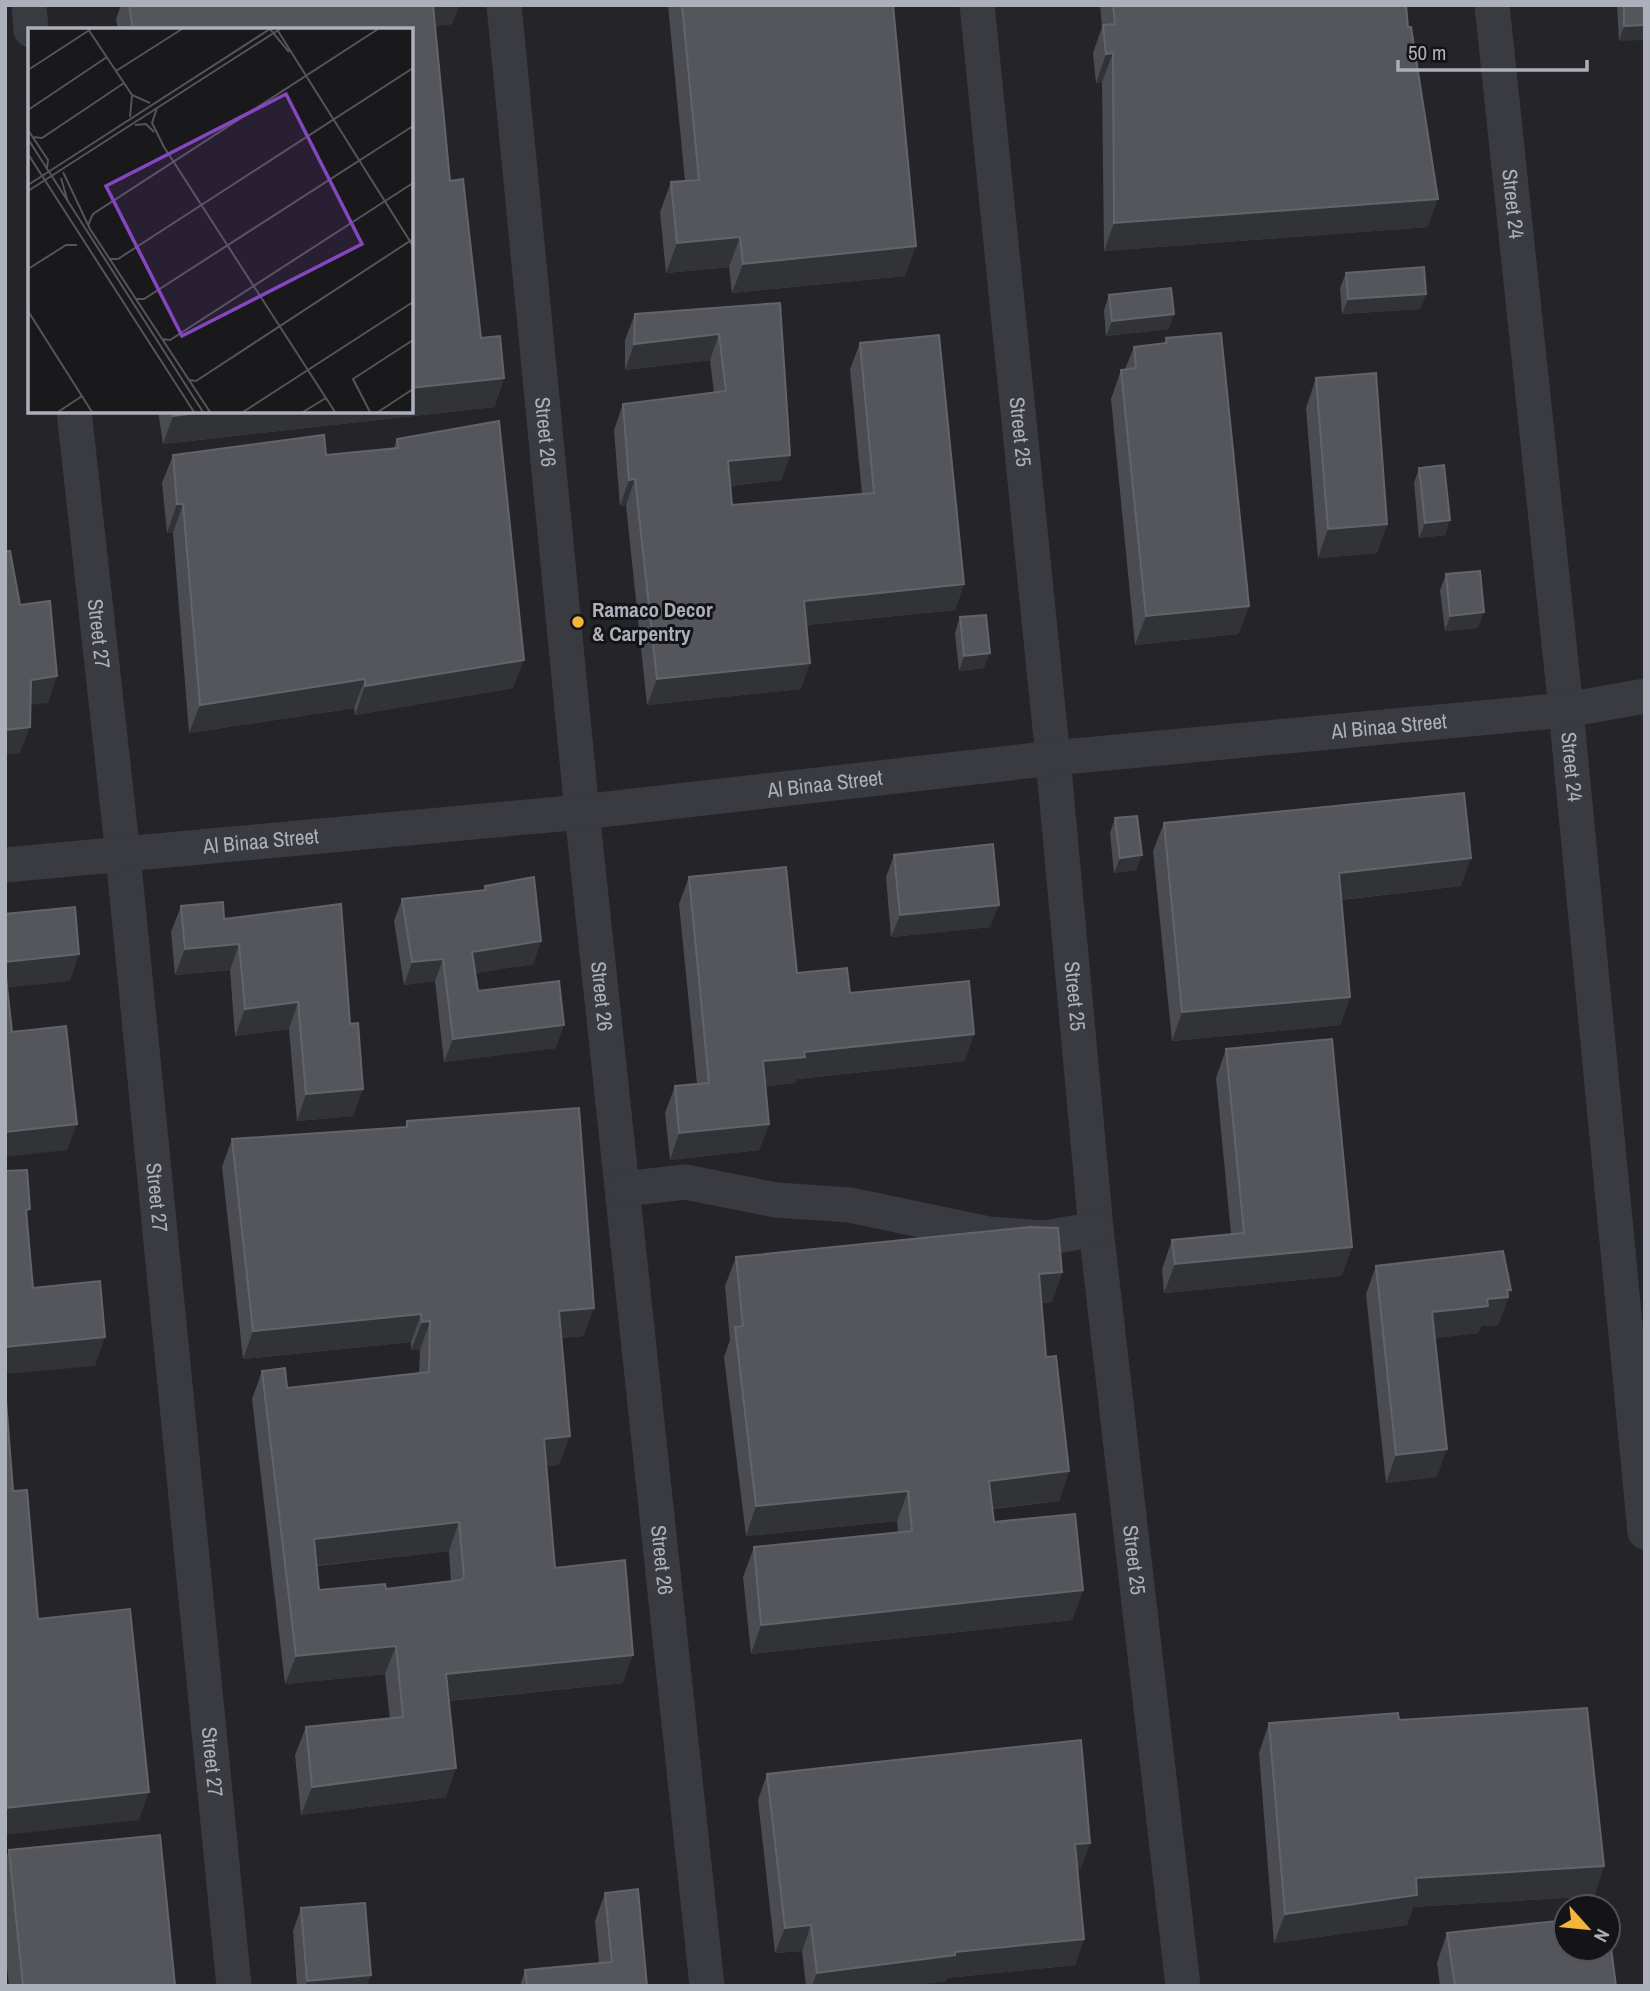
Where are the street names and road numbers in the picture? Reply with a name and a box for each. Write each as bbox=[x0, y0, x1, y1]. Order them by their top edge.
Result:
street label: Street 24 bbox=[1495, 168, 1531, 241]
street label: Street 26 bbox=[528, 396, 564, 468]
street label: Street 25 bbox=[1003, 396, 1039, 468]
street label: Street 27 bbox=[81, 597, 117, 670]
street label: Al Binaa Street bbox=[1329, 706, 1448, 746]
street label: Street 24 bbox=[1554, 731, 1590, 803]
street label: Al Binaa Street bbox=[765, 763, 884, 805]
street label: Al Binaa Street bbox=[201, 821, 320, 861]
street label: Street 26 bbox=[584, 960, 620, 1032]
street label: Street 25 bbox=[1058, 960, 1093, 1032]
street label: Street 27 bbox=[139, 1161, 175, 1234]
street label: Street 26 bbox=[644, 1524, 680, 1596]
street label: Street 25 bbox=[1116, 1524, 1153, 1596]
street label: Street 27 bbox=[195, 1726, 230, 1798]

